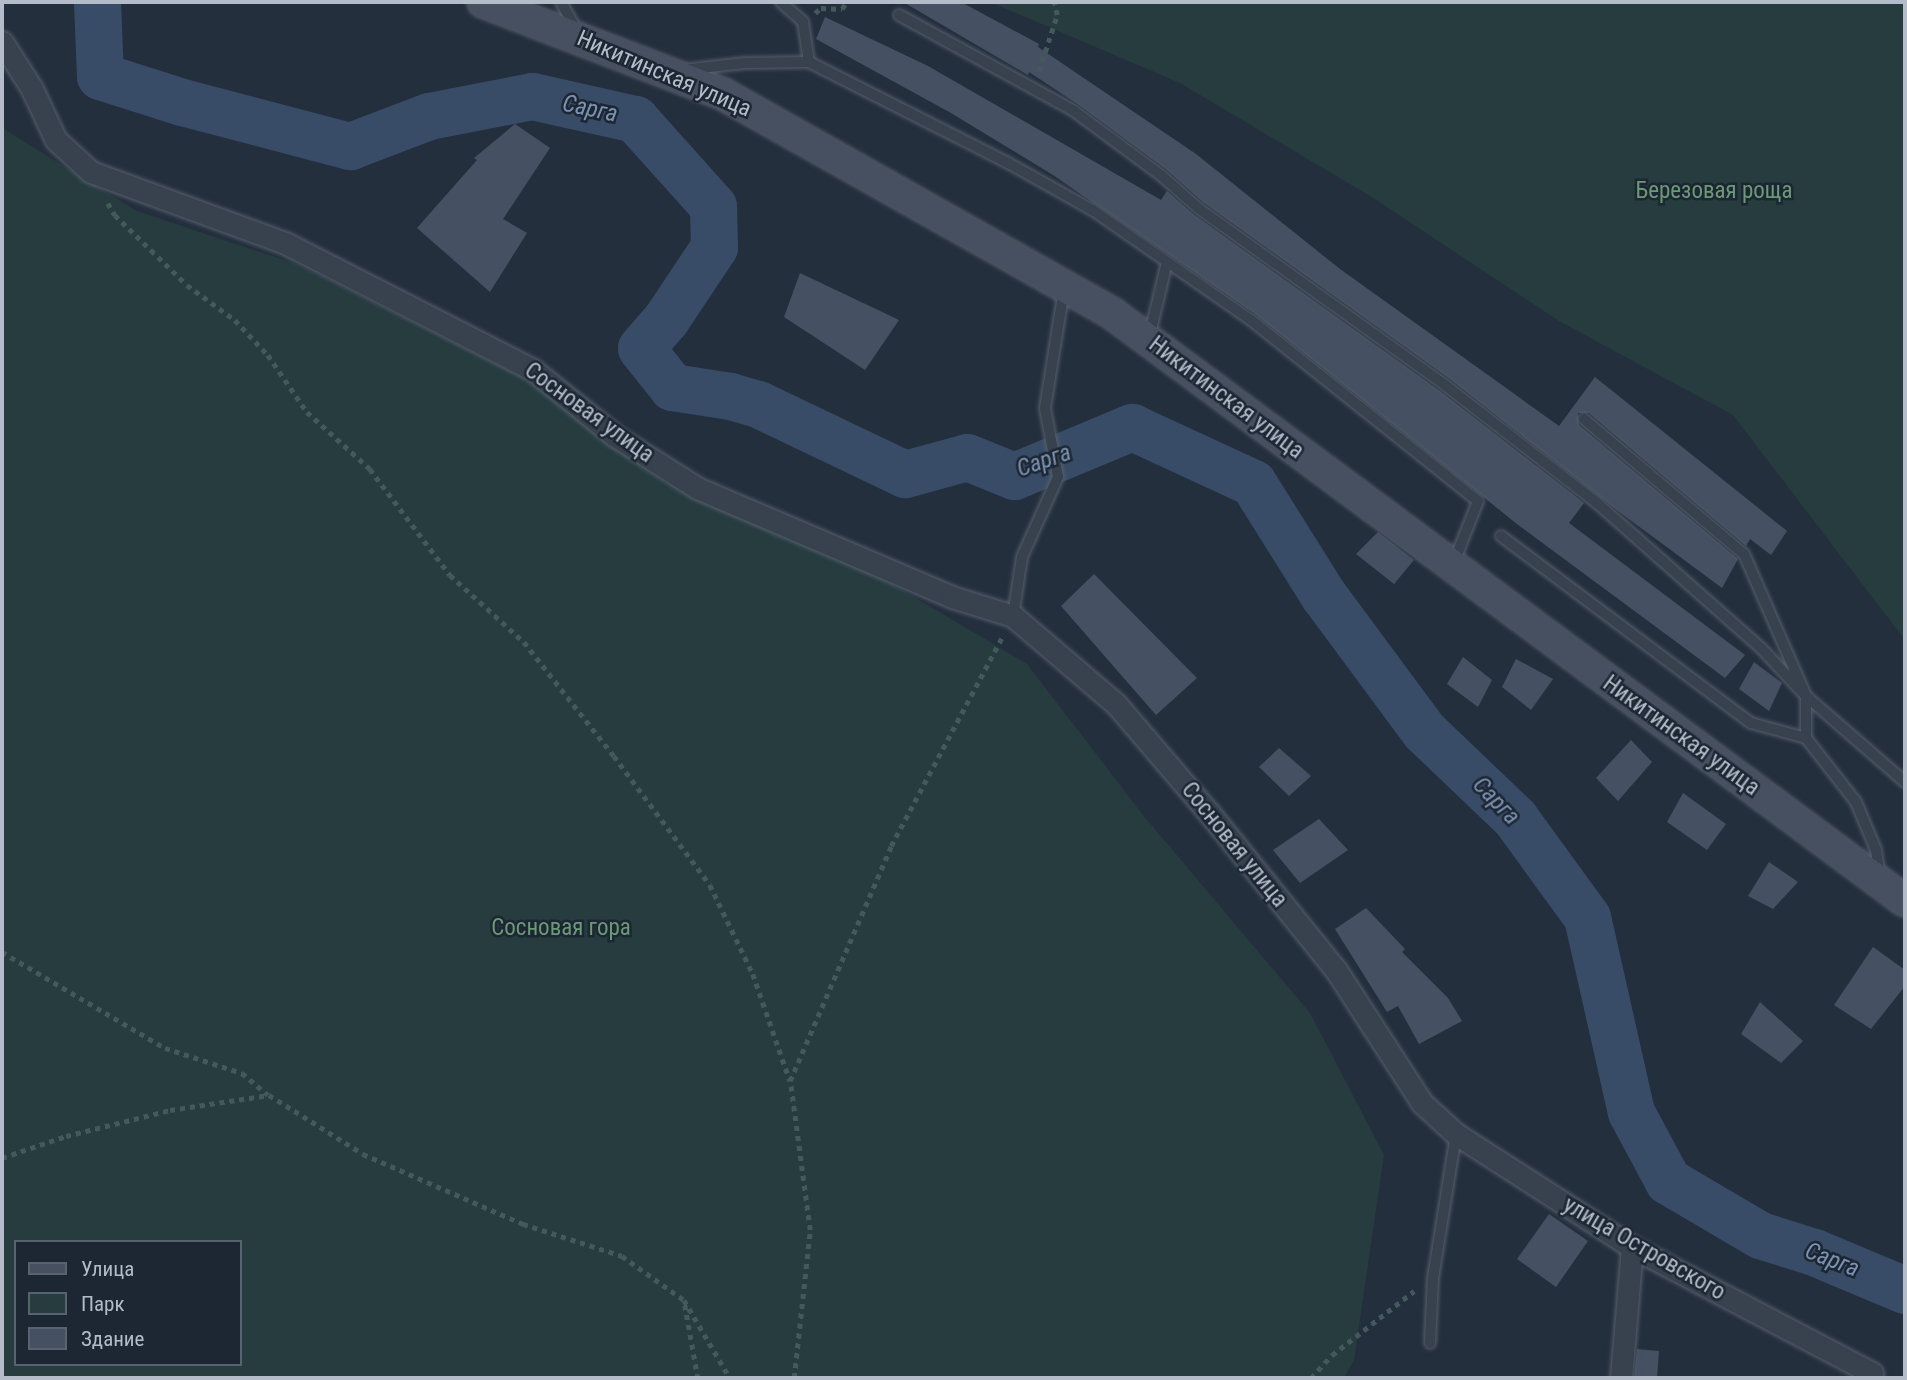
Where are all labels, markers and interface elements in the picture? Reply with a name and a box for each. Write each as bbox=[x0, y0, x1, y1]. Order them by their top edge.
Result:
street label: Никитинская улица bbox=[573, 25, 755, 123]
water label: Сарга bbox=[560, 89, 620, 129]
park label: Березовая роща bbox=[1636, 177, 1792, 205]
street label: Никитинская улица bbox=[1143, 331, 1309, 465]
street label: Сосновая улица bbox=[519, 357, 659, 469]
water label: Сарга bbox=[1013, 438, 1075, 484]
street label: Никитинская улица bbox=[1597, 670, 1765, 802]
water label: Сарга bbox=[1466, 771, 1526, 831]
street label: Сосновая улица bbox=[1175, 777, 1293, 913]
park label: Сосновая гора bbox=[491, 914, 631, 942]
street label: улица Островского bbox=[1558, 1191, 1730, 1307]
water label: Сарга bbox=[1801, 1237, 1863, 1283]
legend bbox=[14, 1240, 242, 1366]
text: Улица bbox=[81, 1257, 134, 1281]
text: Парк bbox=[81, 1292, 125, 1316]
text: Здание bbox=[81, 1327, 144, 1351]

